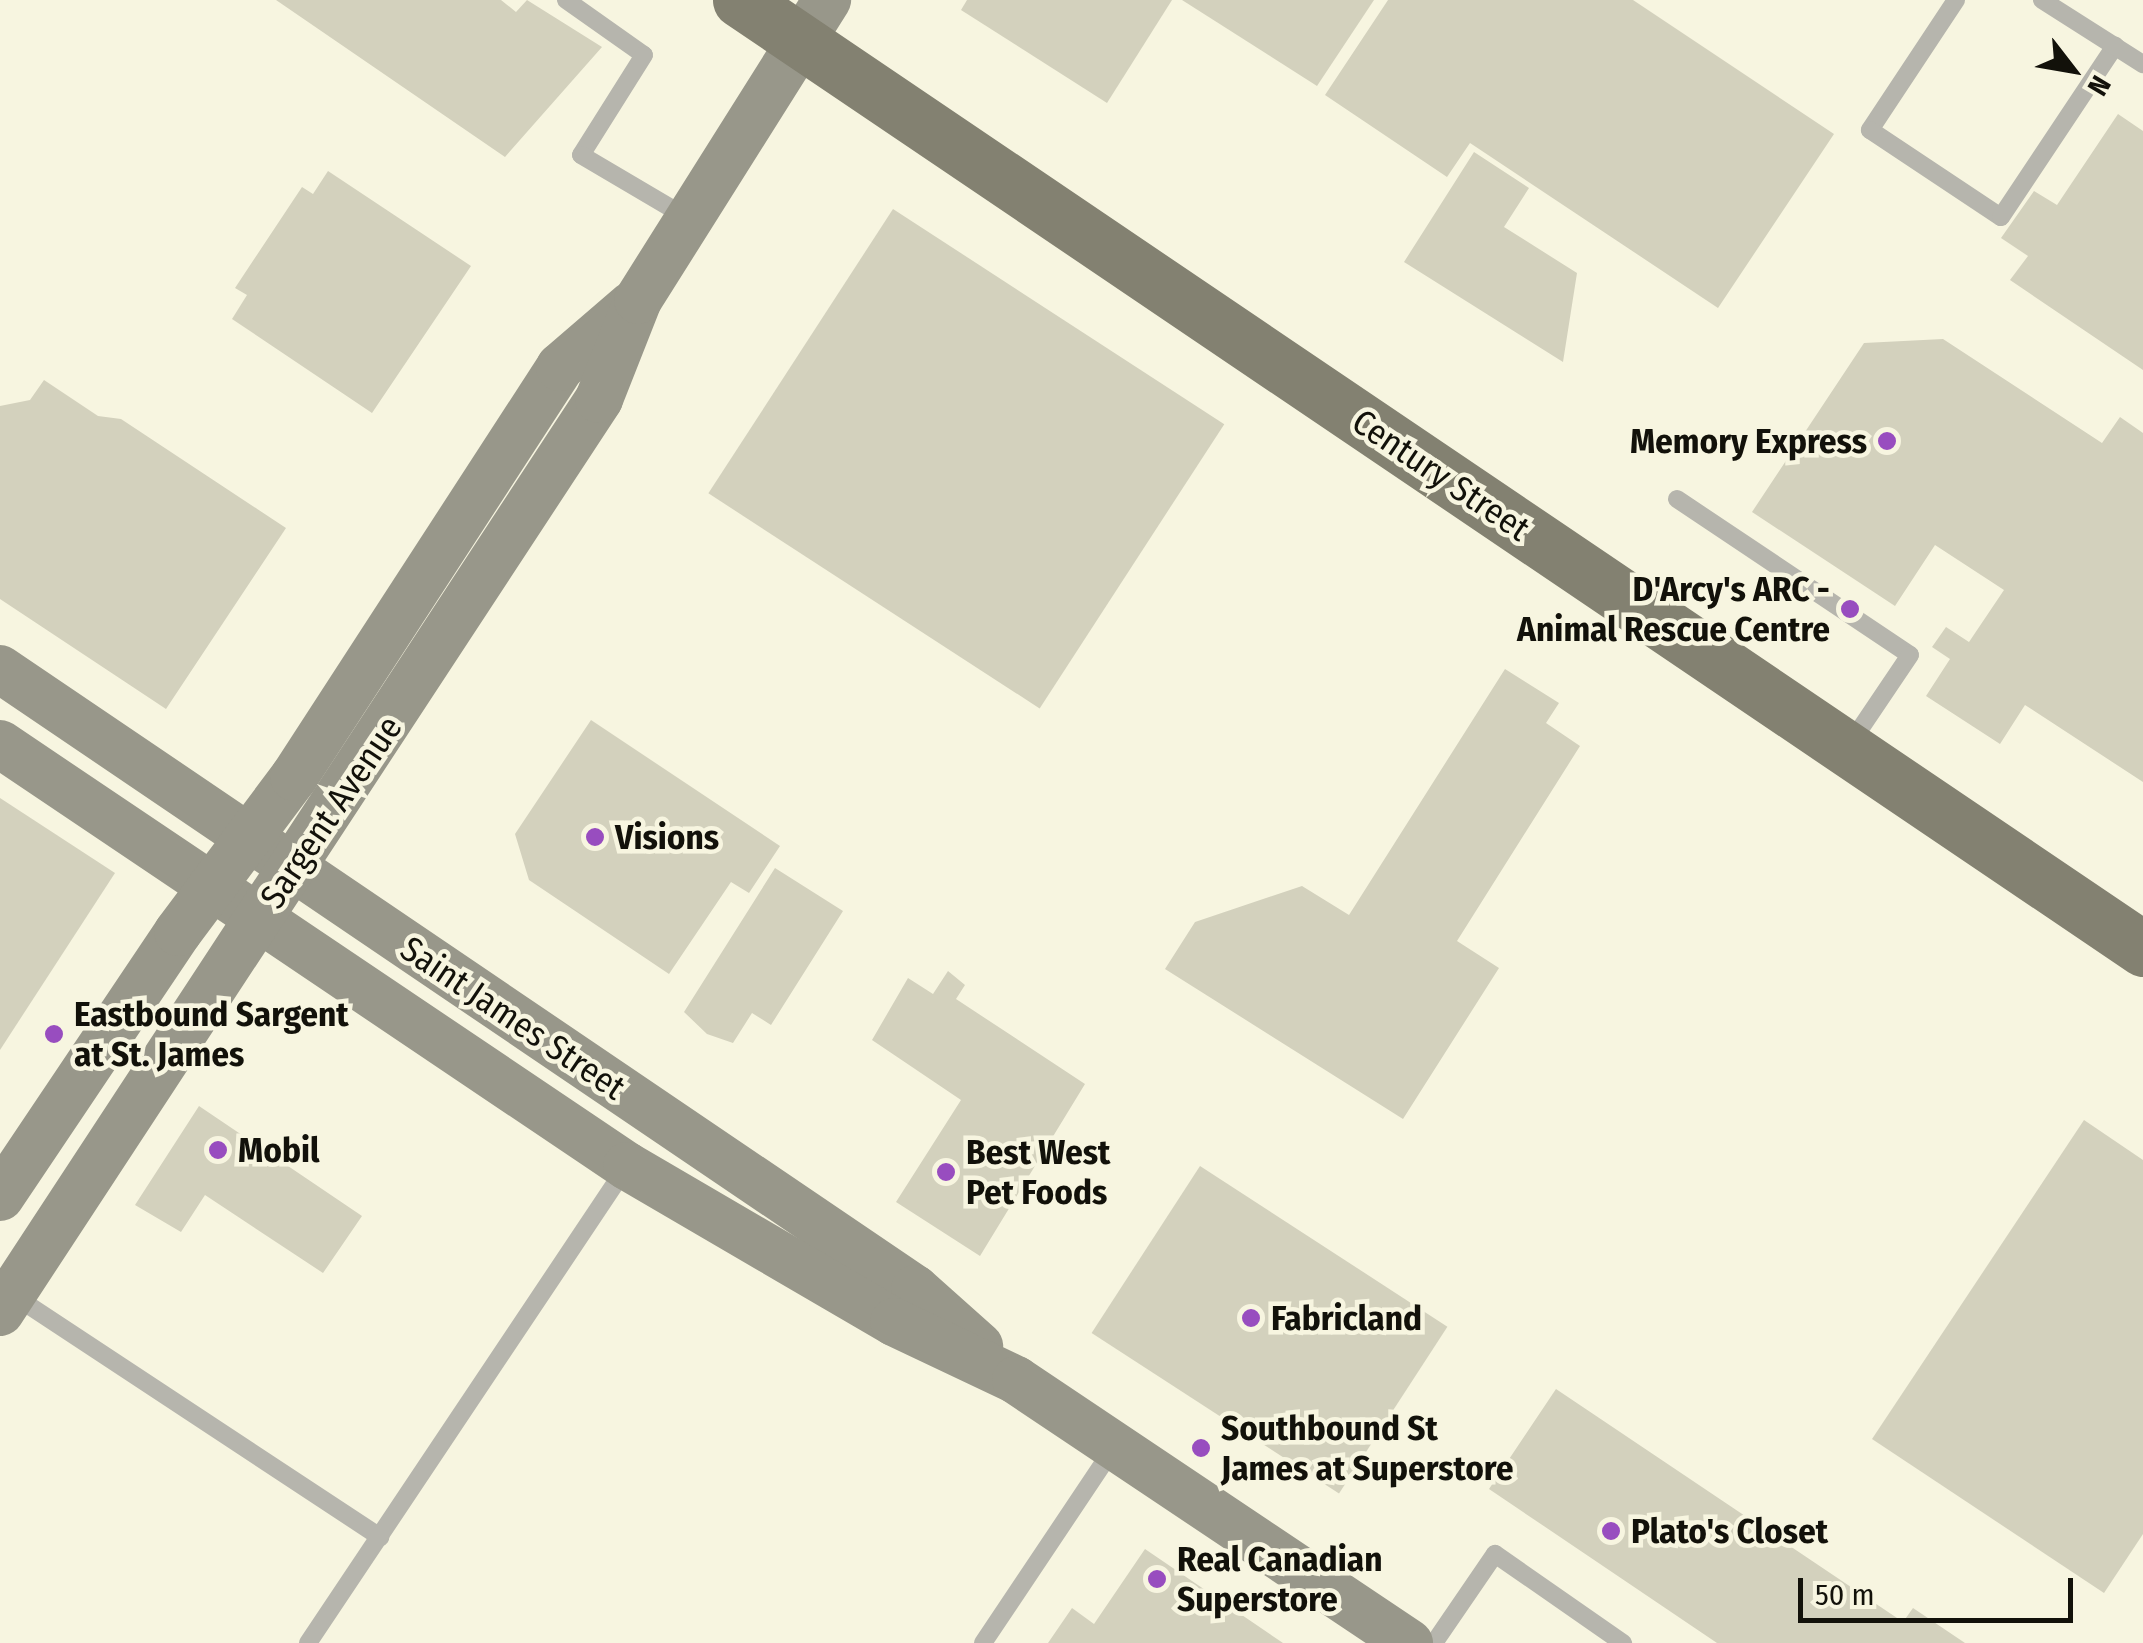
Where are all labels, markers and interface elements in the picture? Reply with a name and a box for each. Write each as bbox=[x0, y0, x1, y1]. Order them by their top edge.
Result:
north arrow bbox=[2023, 20, 2123, 120]
text: N bbox=[2081, 70, 2118, 101]
street label: Century Street bbox=[1344, 400, 1538, 550]
place label: Memory Express bbox=[1630, 420, 1867, 462]
marker: Memory Express bbox=[1876, 430, 1898, 452]
place label: D'Arcy's ARC - Animal Rescue Centre bbox=[1517, 568, 1830, 650]
marker: D'Arcy's ARC - Animal Rescue Centre bbox=[1839, 598, 1861, 620]
street label: Sargent Avenue bbox=[251, 708, 411, 916]
place label: Visions bbox=[615, 816, 719, 858]
marker: Visions bbox=[584, 826, 606, 848]
street label: Saint James Street bbox=[393, 927, 633, 1109]
place label: Eastbound Sargent at St. James bbox=[74, 993, 349, 1075]
marker: Eastbound Sargent at St. James bbox=[43, 1023, 65, 1045]
place label: Mobil bbox=[238, 1129, 320, 1171]
place label: Best West Pet Foods bbox=[966, 1131, 1110, 1213]
marker: Mobil bbox=[207, 1139, 229, 1161]
marker: Best West Pet Foods bbox=[935, 1161, 957, 1183]
place label: Fabricland bbox=[1271, 1297, 1422, 1339]
marker: Fabricland bbox=[1240, 1307, 1262, 1329]
place label: Southbound St James at Superstore bbox=[1221, 1407, 1513, 1489]
marker: Southbound St James at Superstore bbox=[1190, 1437, 1212, 1459]
place label: Plato's Closet bbox=[1631, 1510, 1828, 1552]
marker: Plato's Closet bbox=[1600, 1520, 1622, 1542]
place label: Real Canadian Superstore bbox=[1177, 1538, 1382, 1620]
scale bar bbox=[1803, 1558, 2078, 1620]
marker: Real Canadian Superstore bbox=[1146, 1568, 1168, 1590]
text: 50 m bbox=[1815, 1577, 1875, 1613]

